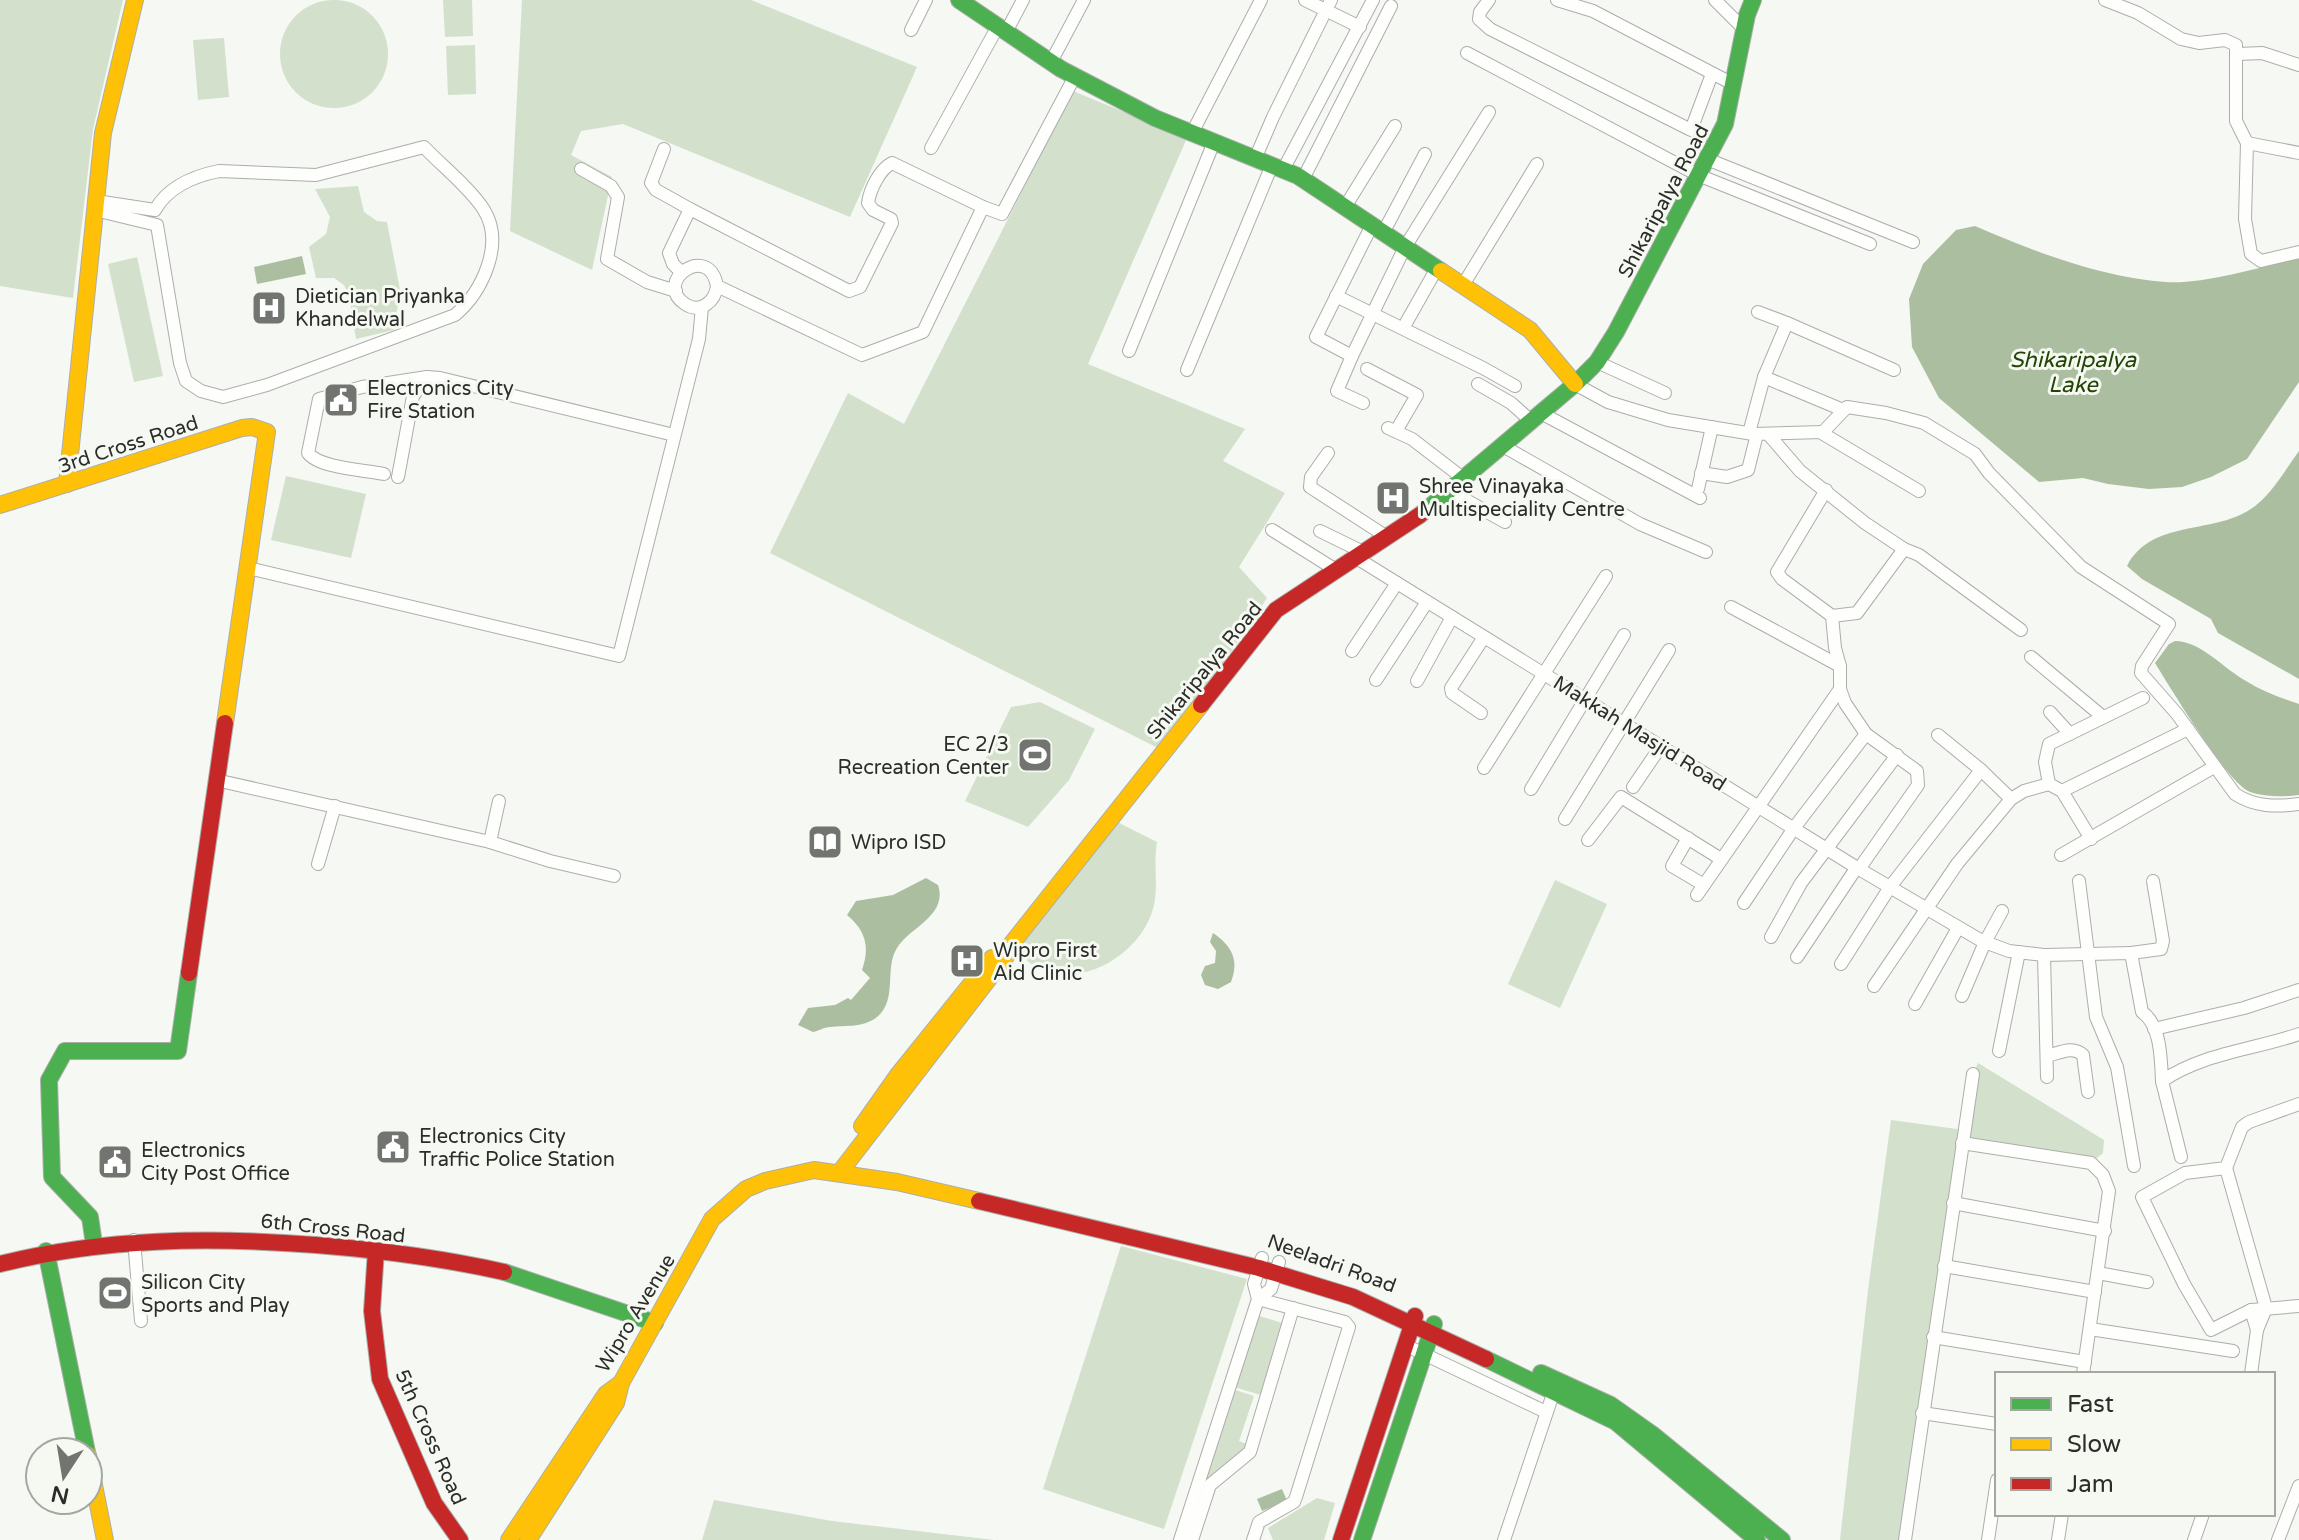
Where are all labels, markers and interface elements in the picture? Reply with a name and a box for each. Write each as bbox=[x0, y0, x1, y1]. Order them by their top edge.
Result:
street label: Shikaripalya Road bbox=[1613, 121, 1714, 282]
place label: Dietician Priyanka Khandelwal bbox=[295, 285, 465, 332]
hospital icon: Dietician Priyanka Khandelwal bbox=[250, 289, 288, 327]
water label: Shikaripalya Lake bbox=[2010, 347, 2137, 398]
place label: Electronics City Fire Station bbox=[367, 377, 514, 424]
public building icon: Electronics City Fire Station bbox=[322, 381, 360, 419]
street label: 3rd Cross Road bbox=[55, 411, 201, 479]
place label: Shree Vinayaka Multispeciality Centre bbox=[1419, 475, 1625, 522]
hospital icon: Shree Vinayaka Multispeciality Centre bbox=[1374, 479, 1412, 517]
street label: Shikaripalya Road bbox=[1142, 597, 1268, 744]
street label: Makkah Masjid Road bbox=[1549, 671, 1730, 797]
place label: EC 2/3 Recreation Center bbox=[838, 733, 1009, 780]
sports icon: EC 2/3 Recreation Center bbox=[1016, 736, 1054, 774]
library icon: Wipro ISD bbox=[806, 823, 844, 861]
place label: Wipro ISD bbox=[851, 831, 946, 855]
place label: Wipro First Aid Clinic bbox=[993, 939, 1097, 986]
hospital icon: Wipro First Aid Clinic bbox=[948, 942, 986, 980]
place label: Electronics City Traffic Police Station bbox=[419, 1125, 615, 1172]
public building icon: Electronics City Traffic Police Station bbox=[374, 1128, 412, 1166]
place label: Electronics City Post Office bbox=[141, 1139, 290, 1186]
public building icon: Electronics City Post Office bbox=[96, 1143, 134, 1181]
street label: 6th Cross Road bbox=[259, 1209, 407, 1249]
street label: Neeladri Road bbox=[1264, 1230, 1399, 1298]
street label: Wipro Avenue bbox=[591, 1250, 681, 1377]
place label: Silicon City Sports and Play bbox=[141, 1271, 290, 1318]
sports icon: Silicon City Sports and Play bbox=[96, 1274, 134, 1312]
street label: 5th Cross Road bbox=[390, 1366, 471, 1509]
legend bbox=[1995, 1372, 2275, 1516]
text: Fast bbox=[2067, 1390, 2114, 1419]
text: Slow bbox=[2067, 1430, 2121, 1459]
north arrow bbox=[24, 1436, 104, 1516]
text: Jam bbox=[2067, 1470, 2114, 1499]
text: N bbox=[49, 1480, 71, 1509]

